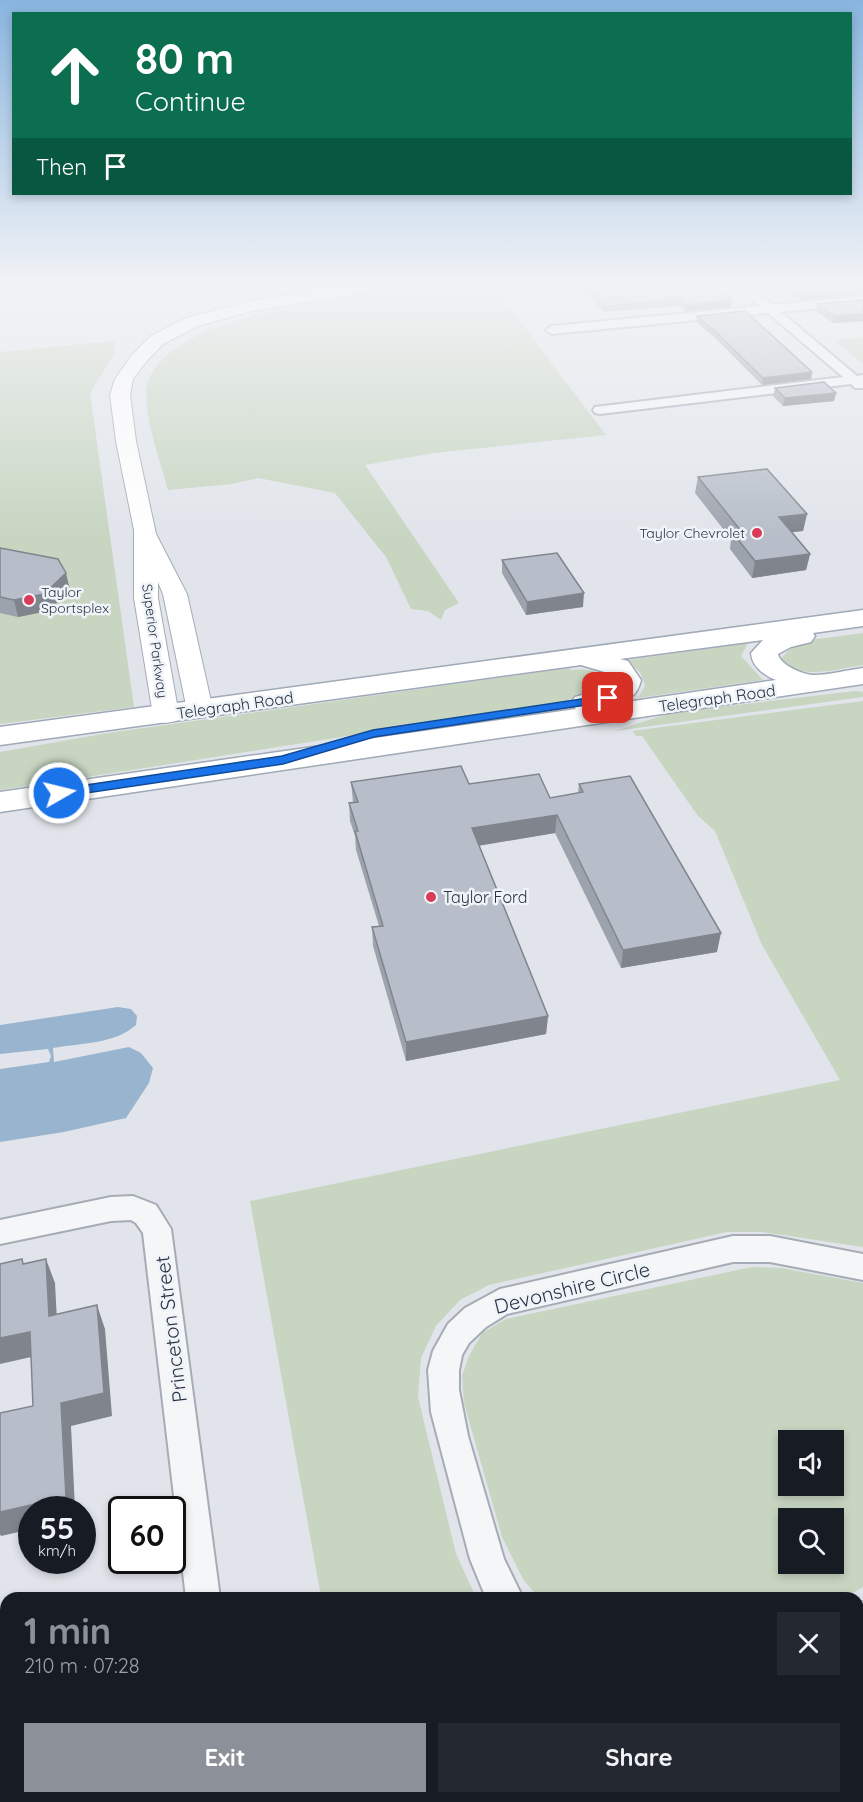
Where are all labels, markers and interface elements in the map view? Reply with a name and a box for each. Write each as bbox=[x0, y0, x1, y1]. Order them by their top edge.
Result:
text: 80 m bbox=[135, 32, 234, 85]
icon: ahead bbox=[36, 36, 114, 114]
text: Continue bbox=[135, 84, 246, 118]
icon: arrive bbox=[99, 150, 132, 183]
text: Then bbox=[36, 153, 87, 181]
place label: Taylor Chevrolet bbox=[639, 524, 745, 542]
marker: Taylor Chevrolet bbox=[750, 526, 764, 540]
place label: Taylor Sportsplex bbox=[41, 583, 109, 617]
street label: Superior Parkway bbox=[138, 583, 172, 699]
marker: Taylor Sportsplex bbox=[22, 593, 36, 607]
pin bbox=[582, 672, 633, 723]
street label: Telegraph Road bbox=[657, 680, 777, 716]
icon: arrive bbox=[591, 681, 624, 714]
street label: Telegraph Road bbox=[175, 687, 295, 723]
position arrow bbox=[27, 761, 91, 825]
place label: Taylor Ford bbox=[443, 887, 528, 907]
marker: Taylor Ford bbox=[424, 890, 438, 904]
street label: Princeton Street bbox=[149, 1254, 192, 1404]
street label: Devonshire Circle bbox=[491, 1256, 652, 1319]
map controls bbox=[778, 1430, 844, 1574]
button: sound bbox=[778, 1430, 844, 1496]
speed limit sign: 60 bbox=[108, 1496, 186, 1574]
button: search bbox=[778, 1508, 844, 1574]
text: 55 bbox=[40, 1509, 74, 1547]
text: km/h bbox=[38, 1541, 76, 1560]
text: 1 min bbox=[24, 1608, 111, 1653]
button: close bbox=[777, 1612, 840, 1675]
text: 210 m · 07:28 bbox=[24, 1653, 140, 1678]
button: Exit bbox=[24, 1723, 426, 1792]
button: Share bbox=[438, 1723, 840, 1792]

